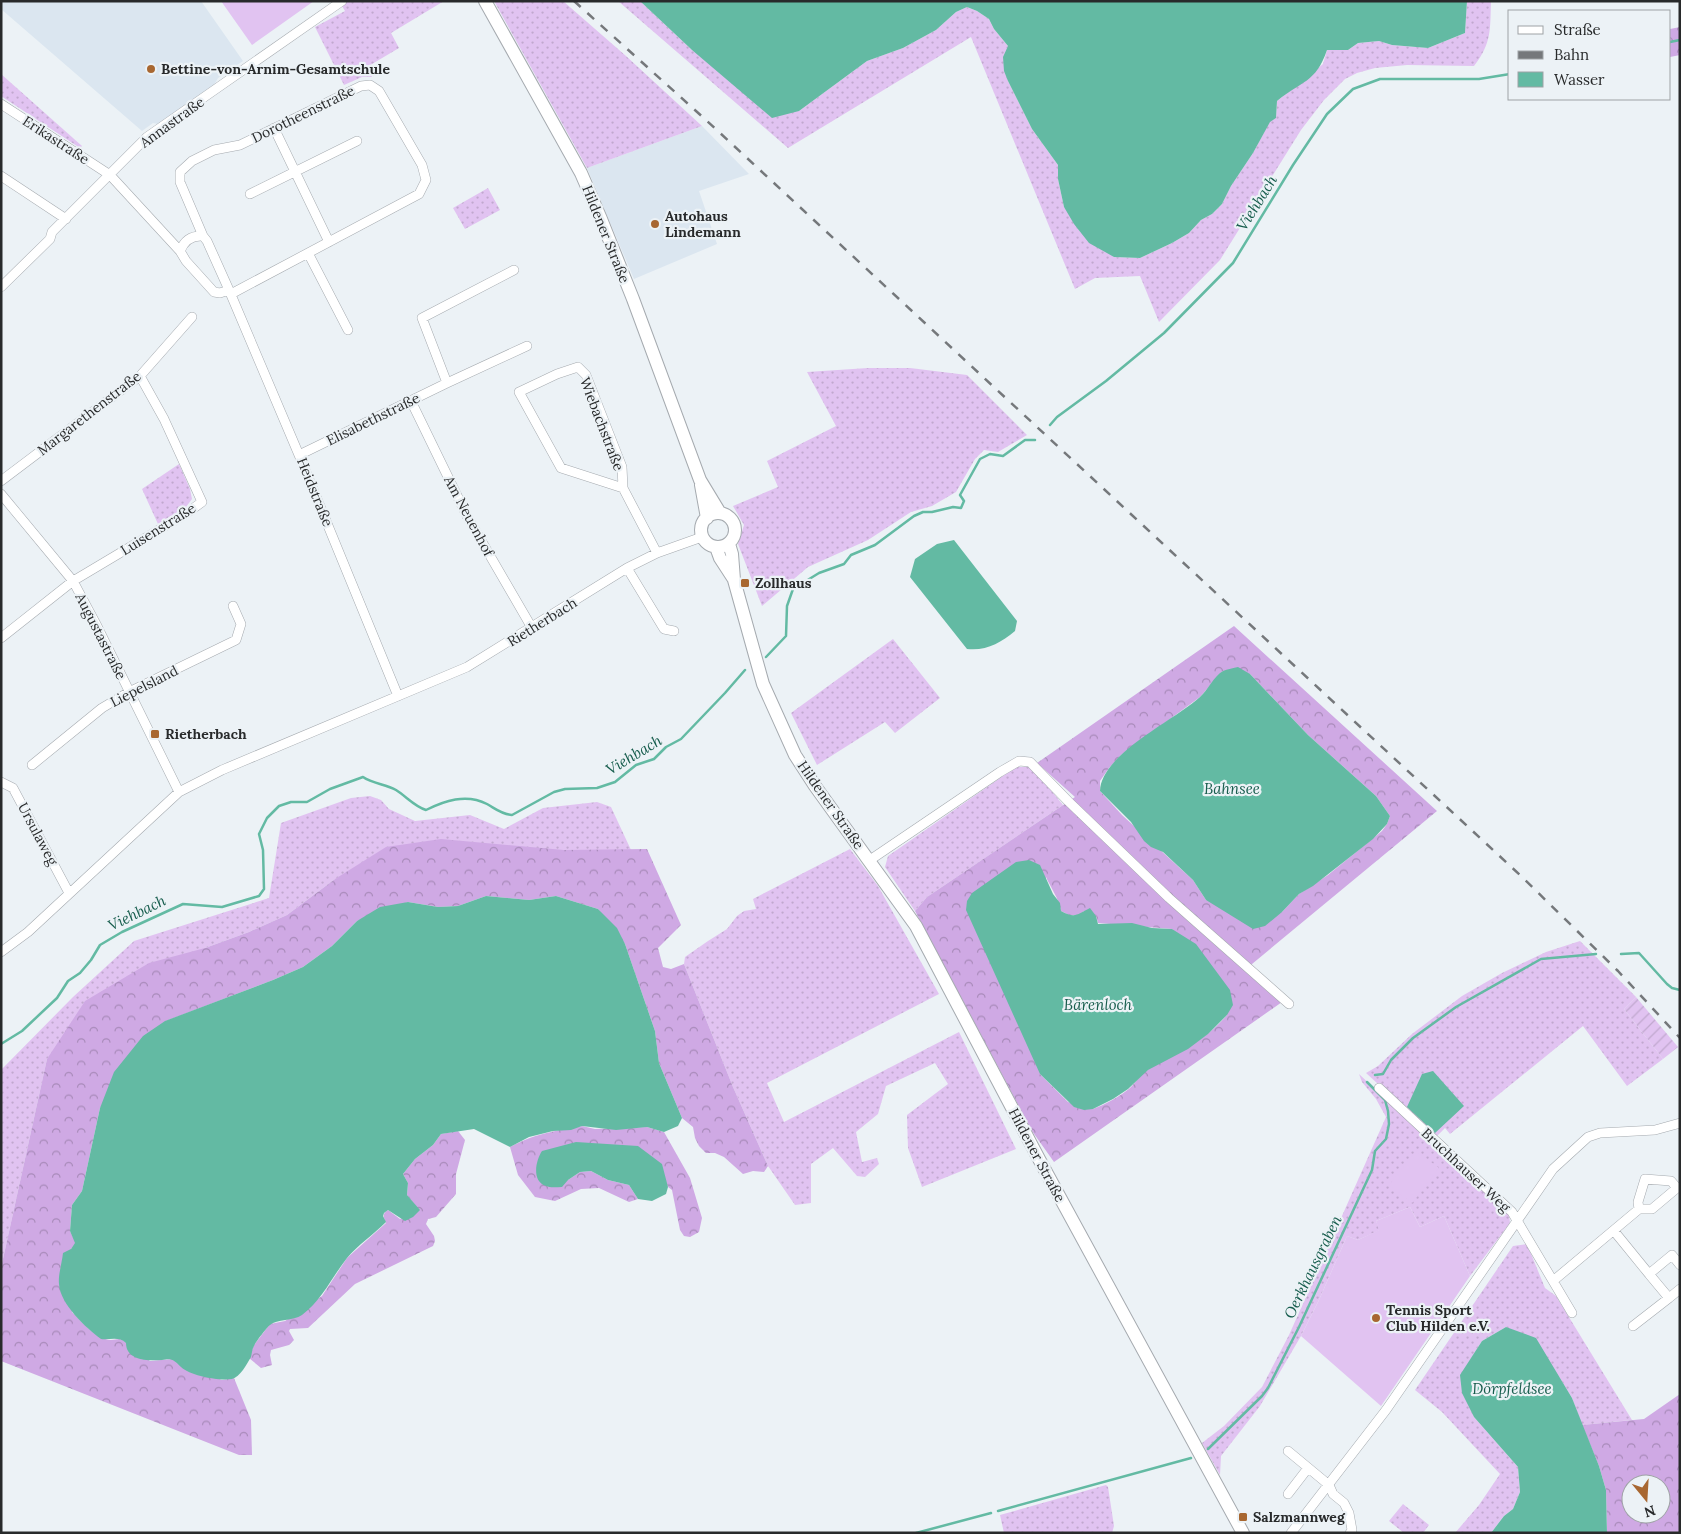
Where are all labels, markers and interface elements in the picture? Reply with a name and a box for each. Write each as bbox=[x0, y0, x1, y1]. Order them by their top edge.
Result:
legend bbox=[1508, 10, 1671, 100]
text: Straße bbox=[1554, 20, 1601, 39]
text: Bahn bbox=[1554, 45, 1589, 64]
place label: Bettine-von-Arnim-Gesamtschule bbox=[161, 60, 390, 78]
marker: Bettine-von-Arnim-Gesamtschule bbox=[145, 63, 157, 75]
text: Wasser bbox=[1554, 70, 1605, 89]
street label: Dorotheenstraße bbox=[249, 81, 358, 147]
street label: Annastraße bbox=[135, 92, 208, 152]
street label: Erikastraße bbox=[19, 112, 93, 168]
water label: Viehbach bbox=[1232, 171, 1281, 234]
street label: Hildener Straße bbox=[578, 182, 634, 286]
place label: Autohaus Lindemann bbox=[665, 207, 741, 241]
marker: Autohaus Lindemann bbox=[649, 218, 661, 230]
street label: Margarethenstraße bbox=[34, 367, 145, 459]
street label: Wiebachstraße bbox=[576, 375, 628, 474]
street label: Elisabethstraße bbox=[323, 388, 423, 449]
street label: Heidstraße bbox=[293, 455, 337, 529]
street label: Am Neuenhof bbox=[440, 472, 498, 561]
street label: Luisenstraße bbox=[117, 499, 199, 559]
place label: Zollhaus bbox=[755, 574, 812, 592]
marker: Zollhaus bbox=[739, 577, 751, 589]
street label: Augustastraße bbox=[71, 589, 131, 683]
street label: Rietherbach bbox=[504, 593, 580, 651]
street label: Liepelsland bbox=[107, 661, 181, 711]
place label: Rietherbach bbox=[165, 725, 247, 743]
marker: Rietherbach bbox=[149, 728, 161, 740]
water label: Viehbach bbox=[602, 730, 666, 779]
street label: Hildener Straße bbox=[794, 757, 868, 853]
water label: Bahnsee bbox=[1204, 779, 1260, 798]
street label: Ursulaweg bbox=[14, 799, 62, 869]
water label: Viehbach bbox=[105, 890, 169, 935]
water label: Bärenloch bbox=[1064, 995, 1133, 1014]
street label: Hildener Straße bbox=[1005, 1105, 1070, 1205]
street label: Bruchhauser Weg bbox=[1418, 1124, 1514, 1216]
water label: Oerkhausgraben bbox=[1279, 1211, 1346, 1321]
place label: Tennis Sport Club Hilden e.V. bbox=[1386, 1301, 1490, 1335]
marker: Tennis Sport Club Hilden e.V. bbox=[1370, 1312, 1382, 1324]
water label: Dörpfeldsee bbox=[1472, 1379, 1552, 1398]
north arrow bbox=[1621, 1474, 1671, 1524]
text: N bbox=[1642, 1501, 1658, 1522]
place label: Salzmannweg bbox=[1253, 1508, 1346, 1526]
marker: Salzmannweg bbox=[1237, 1511, 1249, 1523]

